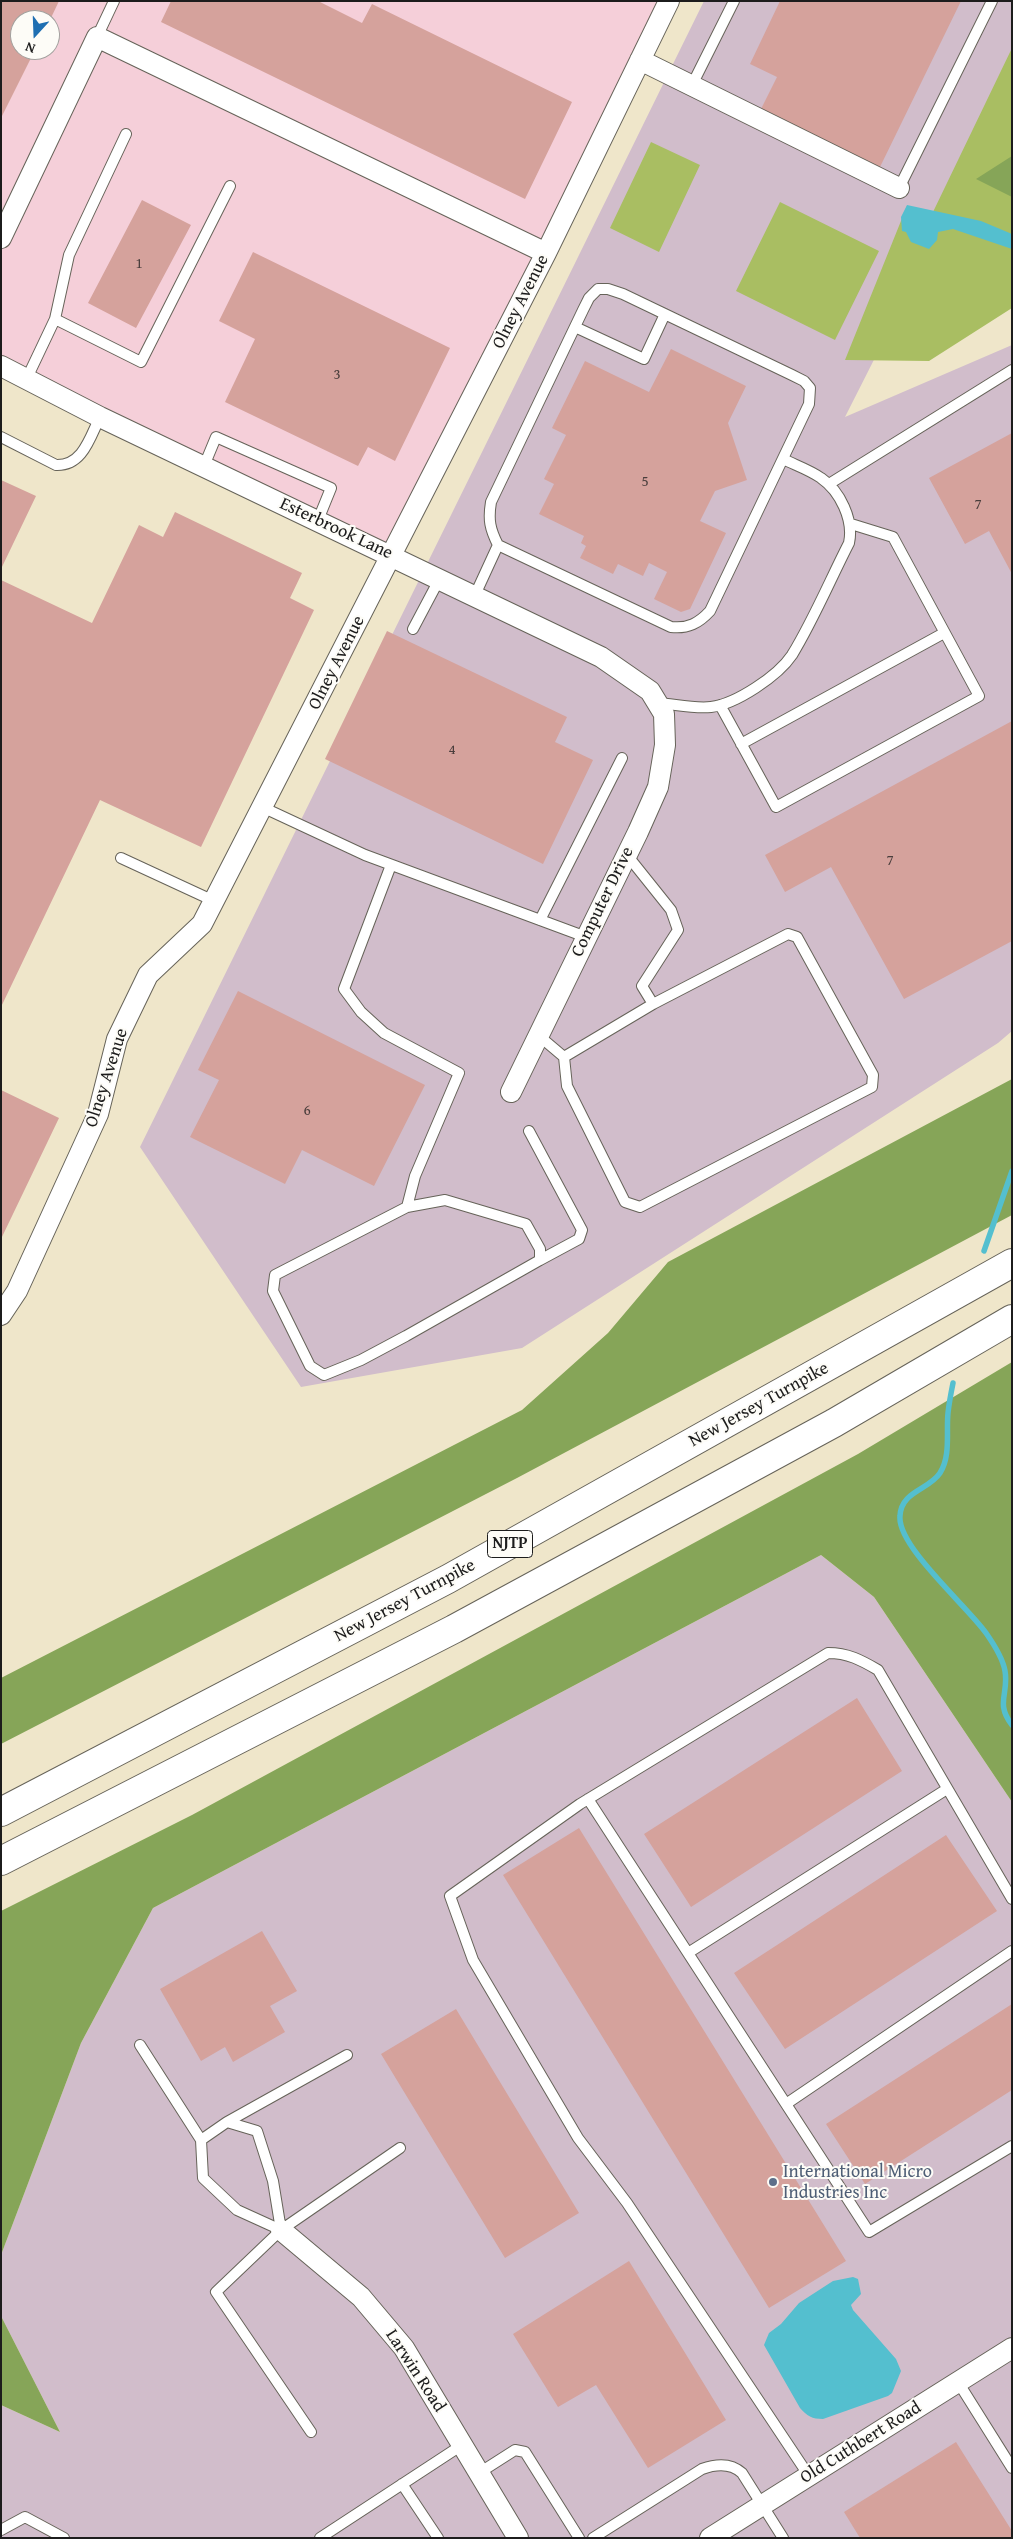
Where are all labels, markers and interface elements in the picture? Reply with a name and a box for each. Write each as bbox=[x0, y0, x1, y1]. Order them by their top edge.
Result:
north arrow bbox=[10, 10, 60, 60]
text: N bbox=[22, 37, 38, 59]
street label: Olney Avenue bbox=[488, 251, 554, 353]
house number: 1 bbox=[135, 255, 143, 273]
house number: 3 bbox=[333, 366, 341, 384]
house number: 5 bbox=[641, 473, 649, 491]
street label: Esterbrook Lane bbox=[276, 493, 396, 565]
house number: 7 bbox=[974, 496, 982, 514]
street label: Olney Avenue bbox=[304, 612, 370, 714]
house number: 4 bbox=[448, 741, 456, 759]
street label: Computer Drive bbox=[567, 843, 639, 961]
house number: 7 bbox=[886, 852, 894, 870]
street label: Olney Avenue bbox=[81, 1026, 133, 1130]
house number: 6 bbox=[303, 1102, 311, 1120]
street label: New Jersey Turnpike bbox=[685, 1358, 833, 1452]
road number: NJTP bbox=[488, 1530, 532, 1558]
street label: New Jersey Turnpike bbox=[331, 1555, 479, 1647]
place label: International Micro Industries Inc bbox=[783, 2161, 932, 2204]
marker: International Micro Industries Inc bbox=[767, 2176, 779, 2188]
street label: Larwin Road bbox=[380, 2326, 450, 2416]
street label: Old Cuthbert Road bbox=[796, 2397, 926, 2489]

